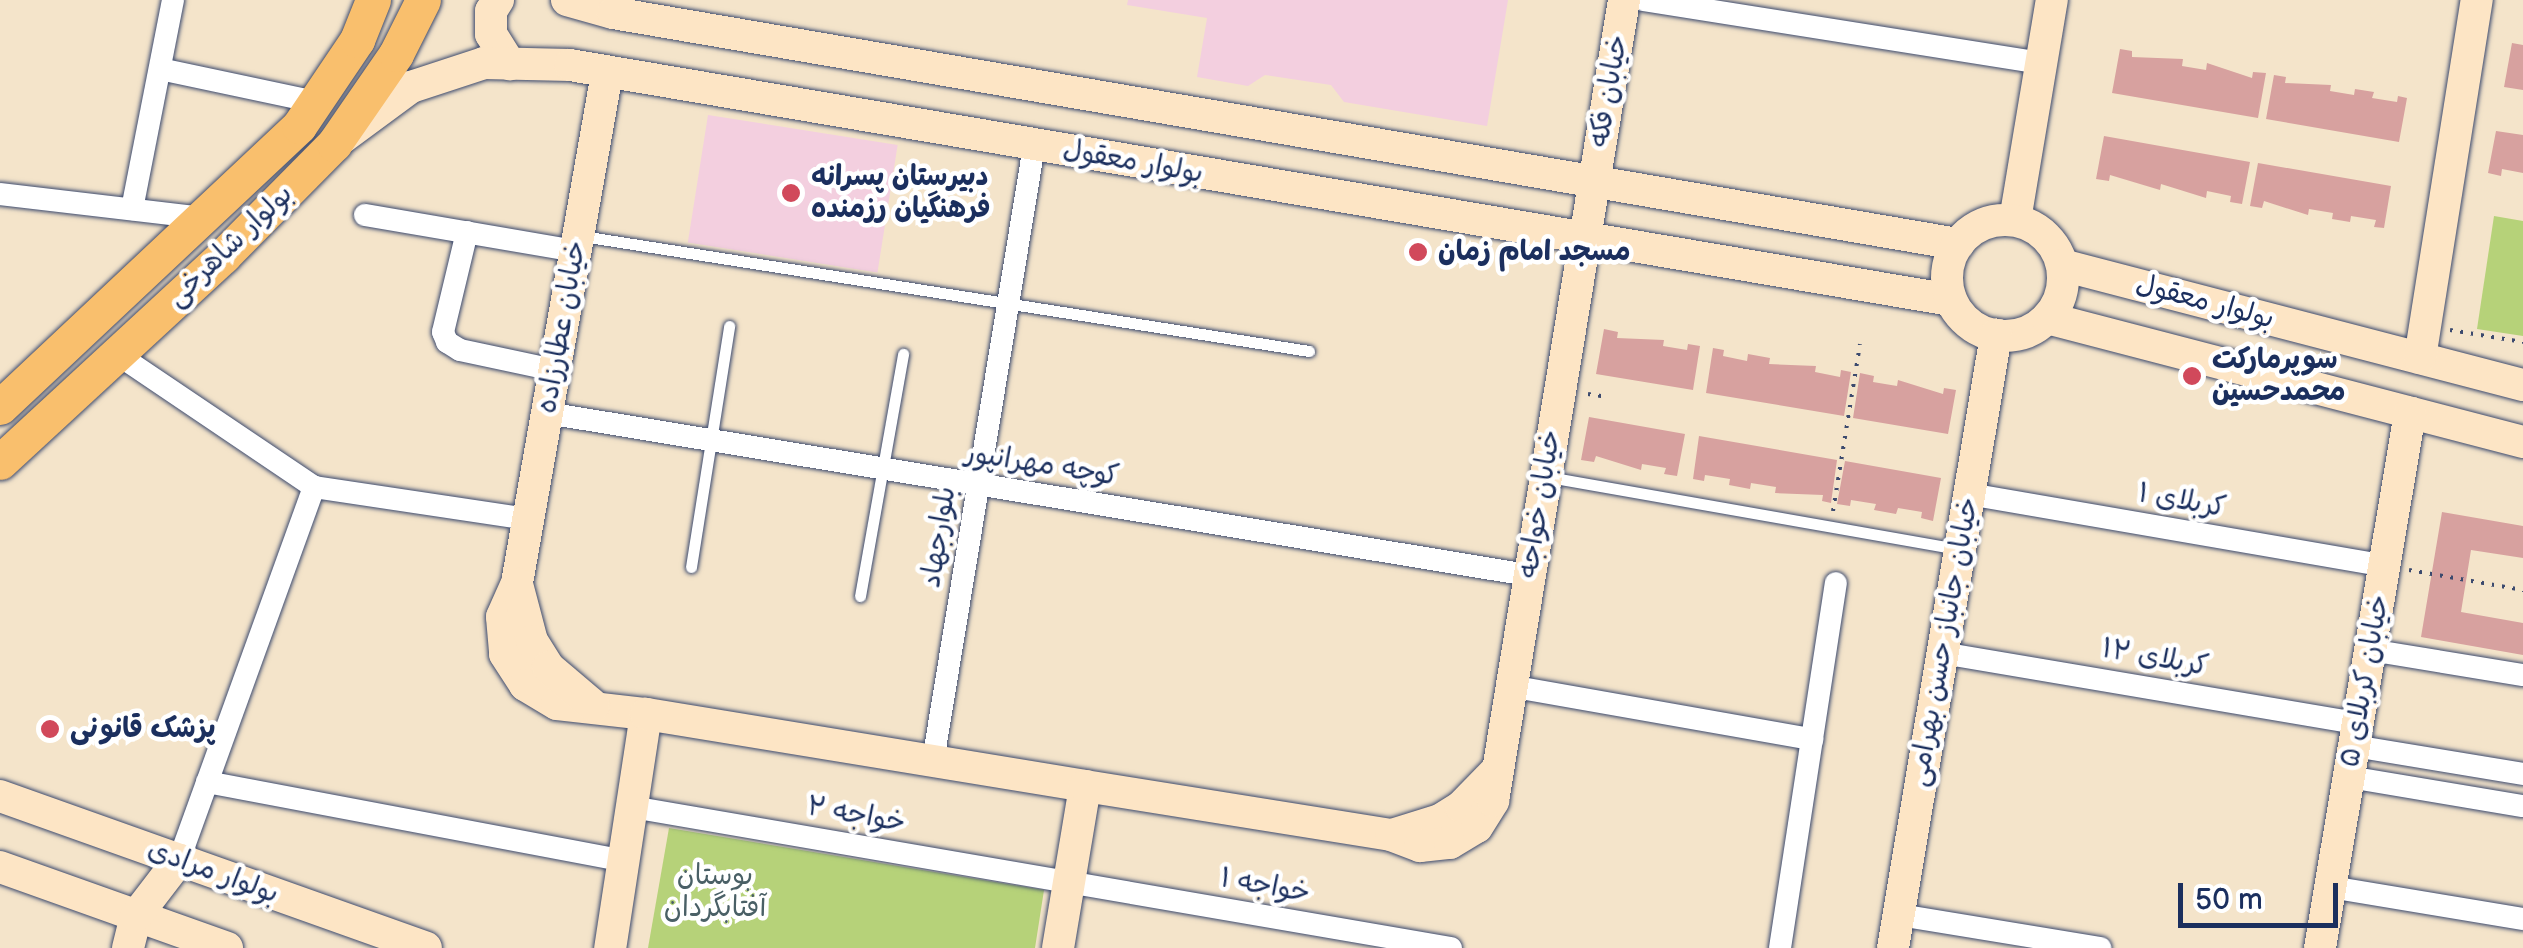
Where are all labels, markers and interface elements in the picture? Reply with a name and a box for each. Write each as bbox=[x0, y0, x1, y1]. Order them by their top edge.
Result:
street label: خیابان فکه bbox=[1583, 32, 1635, 150]
street label: بولوار معقول bbox=[1060, 133, 1206, 191]
place label: دبیرستان پسرانه فرهنگیان رزمنده bbox=[811, 160, 991, 226]
street label: بولوار شاهرخی bbox=[160, 178, 300, 314]
marker: دبیرستان پسرانه فرهنگیان رزمنده bbox=[780, 182, 802, 204]
place label: مسجد امام زمان bbox=[1438, 235, 1630, 269]
street label: خیابان عطارزاده bbox=[530, 238, 594, 416]
marker: مسجد امام زمان bbox=[1407, 241, 1429, 263]
street label: بولوار معقول bbox=[2132, 267, 2278, 337]
place label: سوپرمارکت محمدحسین bbox=[2212, 343, 2346, 409]
marker: سوپرمارکت محمدحسین bbox=[2181, 365, 2203, 387]
street label: خیابان خواجه bbox=[1512, 427, 1568, 581]
street label: کوچه مهرانپور bbox=[963, 436, 1121, 494]
street label: کربلای ۱ bbox=[2135, 477, 2229, 525]
street label: بلوارجهاد bbox=[914, 484, 964, 590]
street label: خیابان جانباز حسن بهرامی bbox=[1902, 495, 1986, 789]
street label: خیابان کربلای ۵ bbox=[2333, 592, 2397, 770]
street label: کربلای ۱۲ bbox=[2099, 632, 2211, 684]
place label: پزشک قانونی bbox=[70, 712, 216, 746]
marker: پزشک قانونی bbox=[39, 718, 61, 740]
street label: خواجه ۲ bbox=[804, 790, 908, 840]
street label: بولوار مرادی bbox=[143, 833, 283, 911]
park label: بوستان آفتابگردان bbox=[664, 859, 766, 925]
street label: خواجه ۱ bbox=[1217, 862, 1313, 910]
scale bar bbox=[2183, 863, 2343, 925]
text: 50 m bbox=[2195, 882, 2263, 918]

